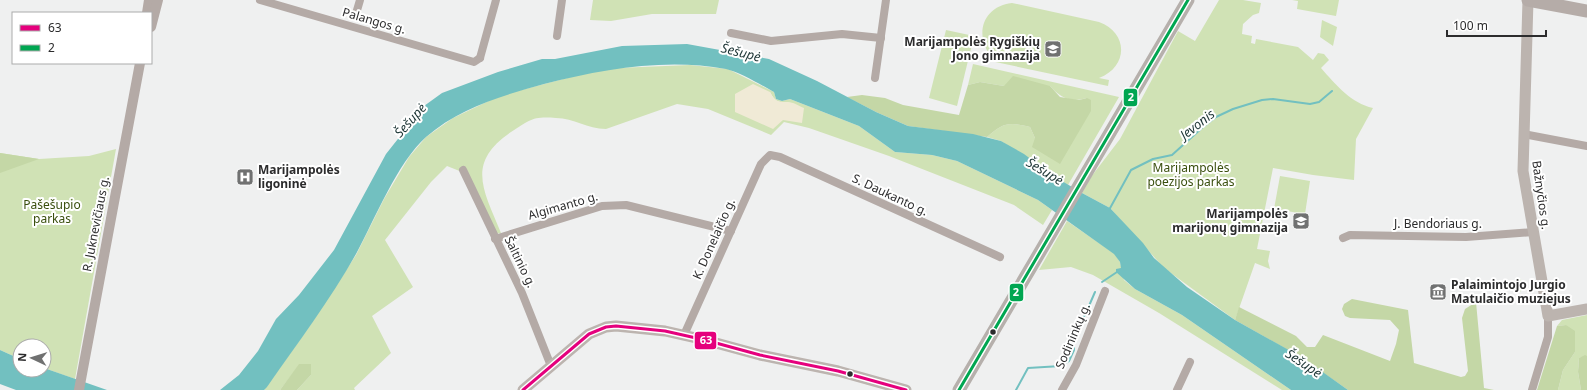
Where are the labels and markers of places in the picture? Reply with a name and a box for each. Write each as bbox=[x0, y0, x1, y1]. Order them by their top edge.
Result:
place label: Marijampolės Rygiškių Jono gimnazija bbox=[904, 33, 1040, 64]
school or university icon: Marijampolės Rygiškių Jono gimnazija bbox=[1043, 39, 1063, 59]
place label: Marijampolės ligoninė bbox=[258, 161, 340, 192]
hospital icon: Marijampolės ligoninė bbox=[235, 167, 255, 187]
place label: Marijampolės marijonų gimnazija bbox=[1172, 205, 1288, 236]
school or university icon: Marijampolės marijonų gimnazija bbox=[1291, 211, 1311, 231]
place label: Palaimintojo Jurgio Matulaičio muziejus bbox=[1451, 276, 1571, 307]
museum icon: Palaimintojo Jurgio Matulaičio muziejus bbox=[1428, 282, 1448, 302]
unlabelled marker bbox=[988, 327, 998, 337]
unlabelled marker bbox=[845, 369, 855, 379]

